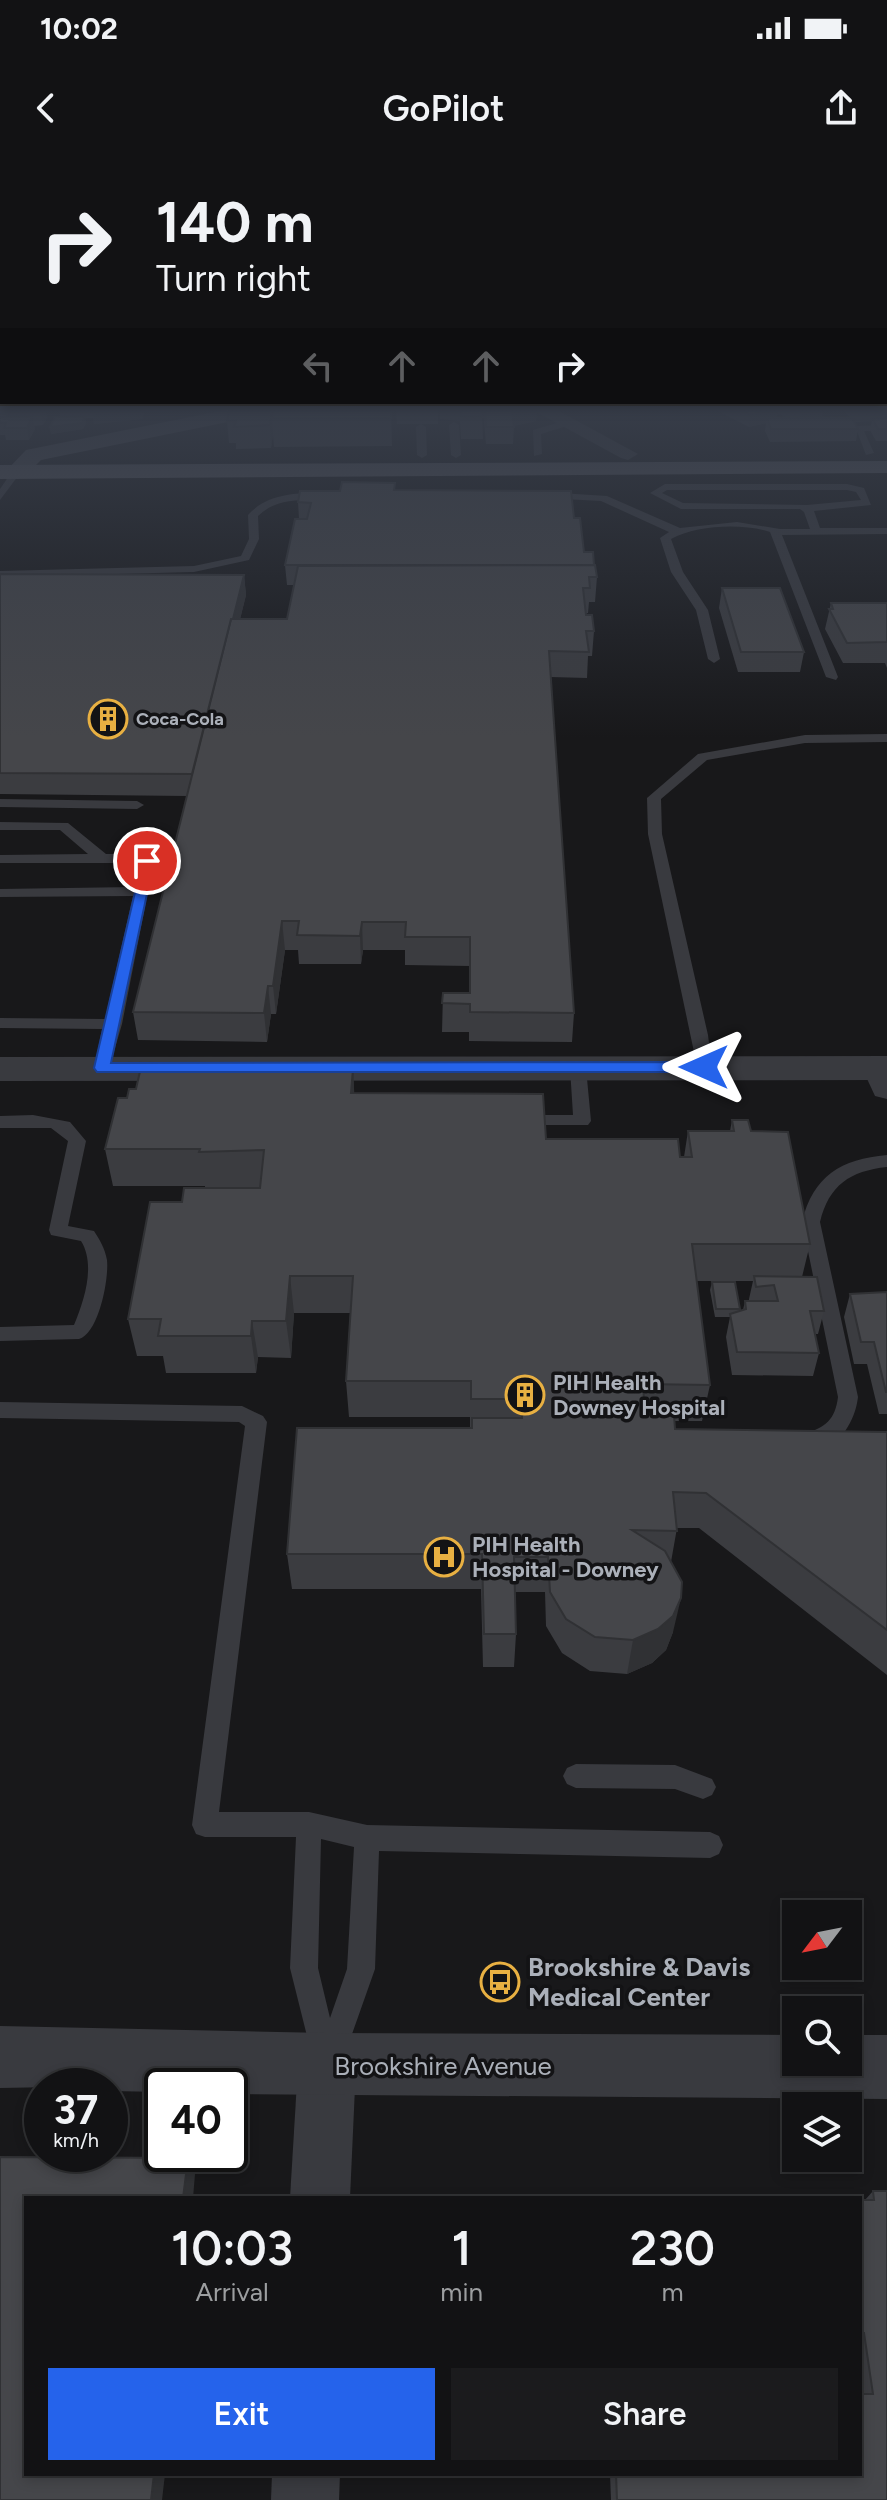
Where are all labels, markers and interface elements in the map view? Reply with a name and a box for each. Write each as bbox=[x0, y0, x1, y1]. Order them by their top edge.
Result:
text: 10:02 bbox=[40, 10, 118, 47]
icon: back bbox=[24, 86, 68, 130]
icon: share bbox=[819, 86, 863, 130]
text: GoPilot bbox=[383, 87, 504, 130]
text: 140 m bbox=[156, 189, 314, 256]
icon: right bbox=[24, 192, 128, 296]
text: Turn right bbox=[156, 257, 311, 300]
icon: left bbox=[296, 344, 340, 388]
icon: ahead bbox=[380, 344, 424, 388]
icon: ahead bbox=[464, 344, 508, 388]
icon: right bbox=[548, 344, 592, 388]
building icon: Coca-Cola bbox=[87, 698, 129, 740]
place label: Coca-Cola bbox=[136, 708, 224, 730]
pin bbox=[113, 827, 181, 895]
icon: arrive bbox=[125, 839, 169, 883]
position arrow bbox=[662, 1025, 746, 1109]
place label: PIH Health Downey Hospital bbox=[553, 1369, 725, 1421]
building icon: PIH Health Downey Hospital bbox=[504, 1374, 546, 1416]
place label: PIH Health Hospital - Downey bbox=[472, 1531, 659, 1583]
hospital icon: PIH Health Hospital - Downey bbox=[423, 1536, 465, 1578]
north arrow bbox=[782, 1900, 862, 1980]
map controls bbox=[782, 1900, 862, 2172]
place label: Brookshire & Davis Medical Center bbox=[528, 1951, 750, 2013]
bus stop icon: Brookshire & Davis Medical Center bbox=[479, 1961, 521, 2003]
button: search bbox=[782, 1996, 862, 2076]
street label: Brookshire Avenue bbox=[334, 2050, 552, 2082]
speed limit sign: 40 bbox=[144, 2068, 248, 2172]
text: 37 bbox=[54, 2086, 98, 2134]
button: layers bbox=[782, 2092, 862, 2172]
text: km/h bbox=[53, 2128, 99, 2152]
text: 10:03 bbox=[171, 2219, 293, 2277]
text: 1 bbox=[452, 2219, 472, 2277]
text: 230 bbox=[630, 2219, 715, 2277]
text: Arrival bbox=[195, 2276, 269, 2308]
text: min bbox=[440, 2276, 483, 2308]
text: m bbox=[661, 2276, 684, 2308]
button: Exit bbox=[48, 2368, 435, 2460]
button: Share bbox=[451, 2368, 838, 2460]

